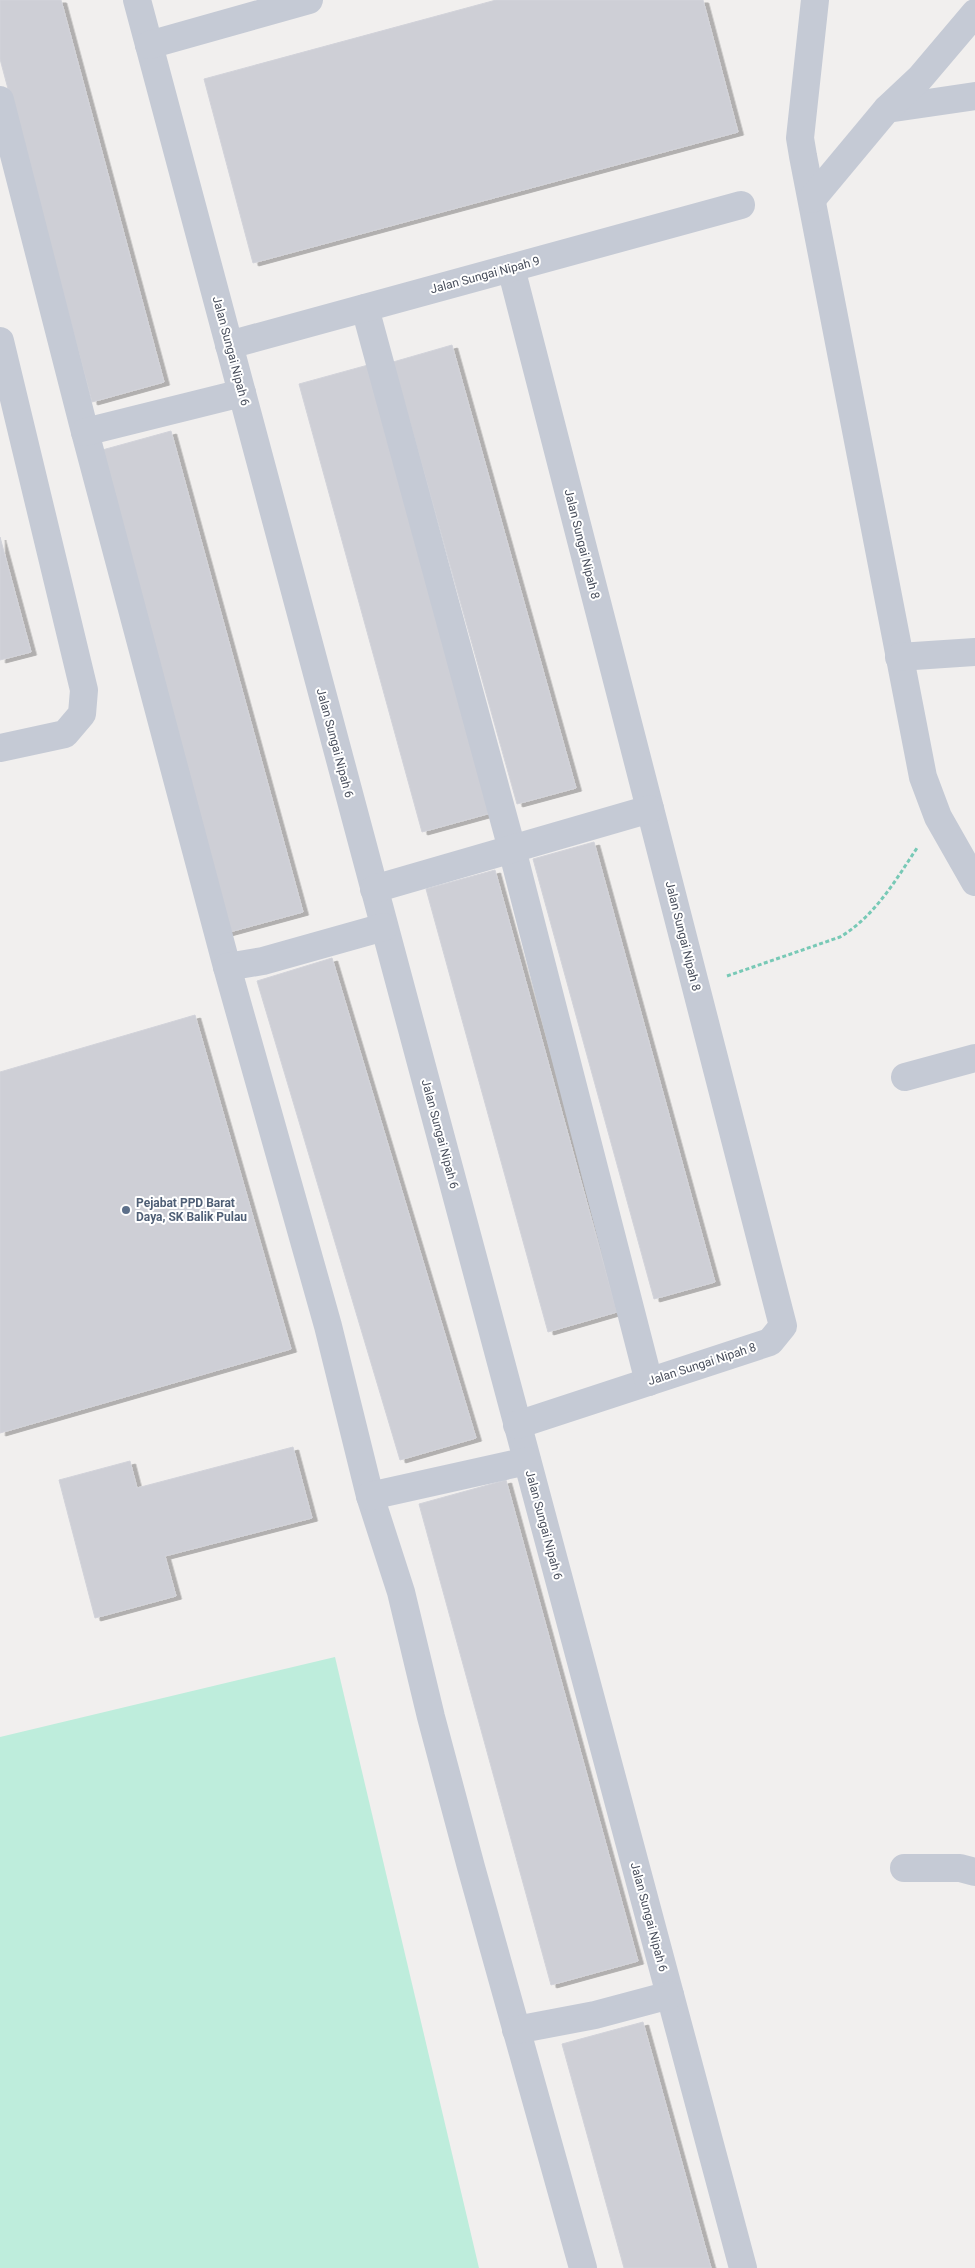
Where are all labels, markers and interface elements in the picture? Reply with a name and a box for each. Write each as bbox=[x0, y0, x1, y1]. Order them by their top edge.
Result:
street label: Jalan Sungai Nipah 9 bbox=[429, 254, 541, 296]
street label: Jalan Sungai Nipah 6 bbox=[210, 295, 252, 408]
street label: Jalan Sungai Nipah 8 bbox=[562, 488, 602, 601]
street label: Jalan Sungai Nipah 6 bbox=[314, 687, 356, 800]
street label: Jalan Sungai Nipah 8 bbox=[663, 880, 703, 993]
street label: Jalan Sungai Nipah 6 bbox=[419, 1078, 461, 1191]
place label: Pejabat PPD Barat Daya, SK Balik Pulau bbox=[136, 1196, 247, 1224]
marker: Pejabat PPD Barat Daya, SK Balik Pulau bbox=[120, 1204, 132, 1216]
street label: Jalan Sungai Nipah 8 bbox=[646, 1340, 758, 1388]
street label: Jalan Sungai Nipah 6 bbox=[523, 1469, 565, 1582]
street label: Jalan Sungai Nipah 6 bbox=[628, 1861, 670, 1974]

